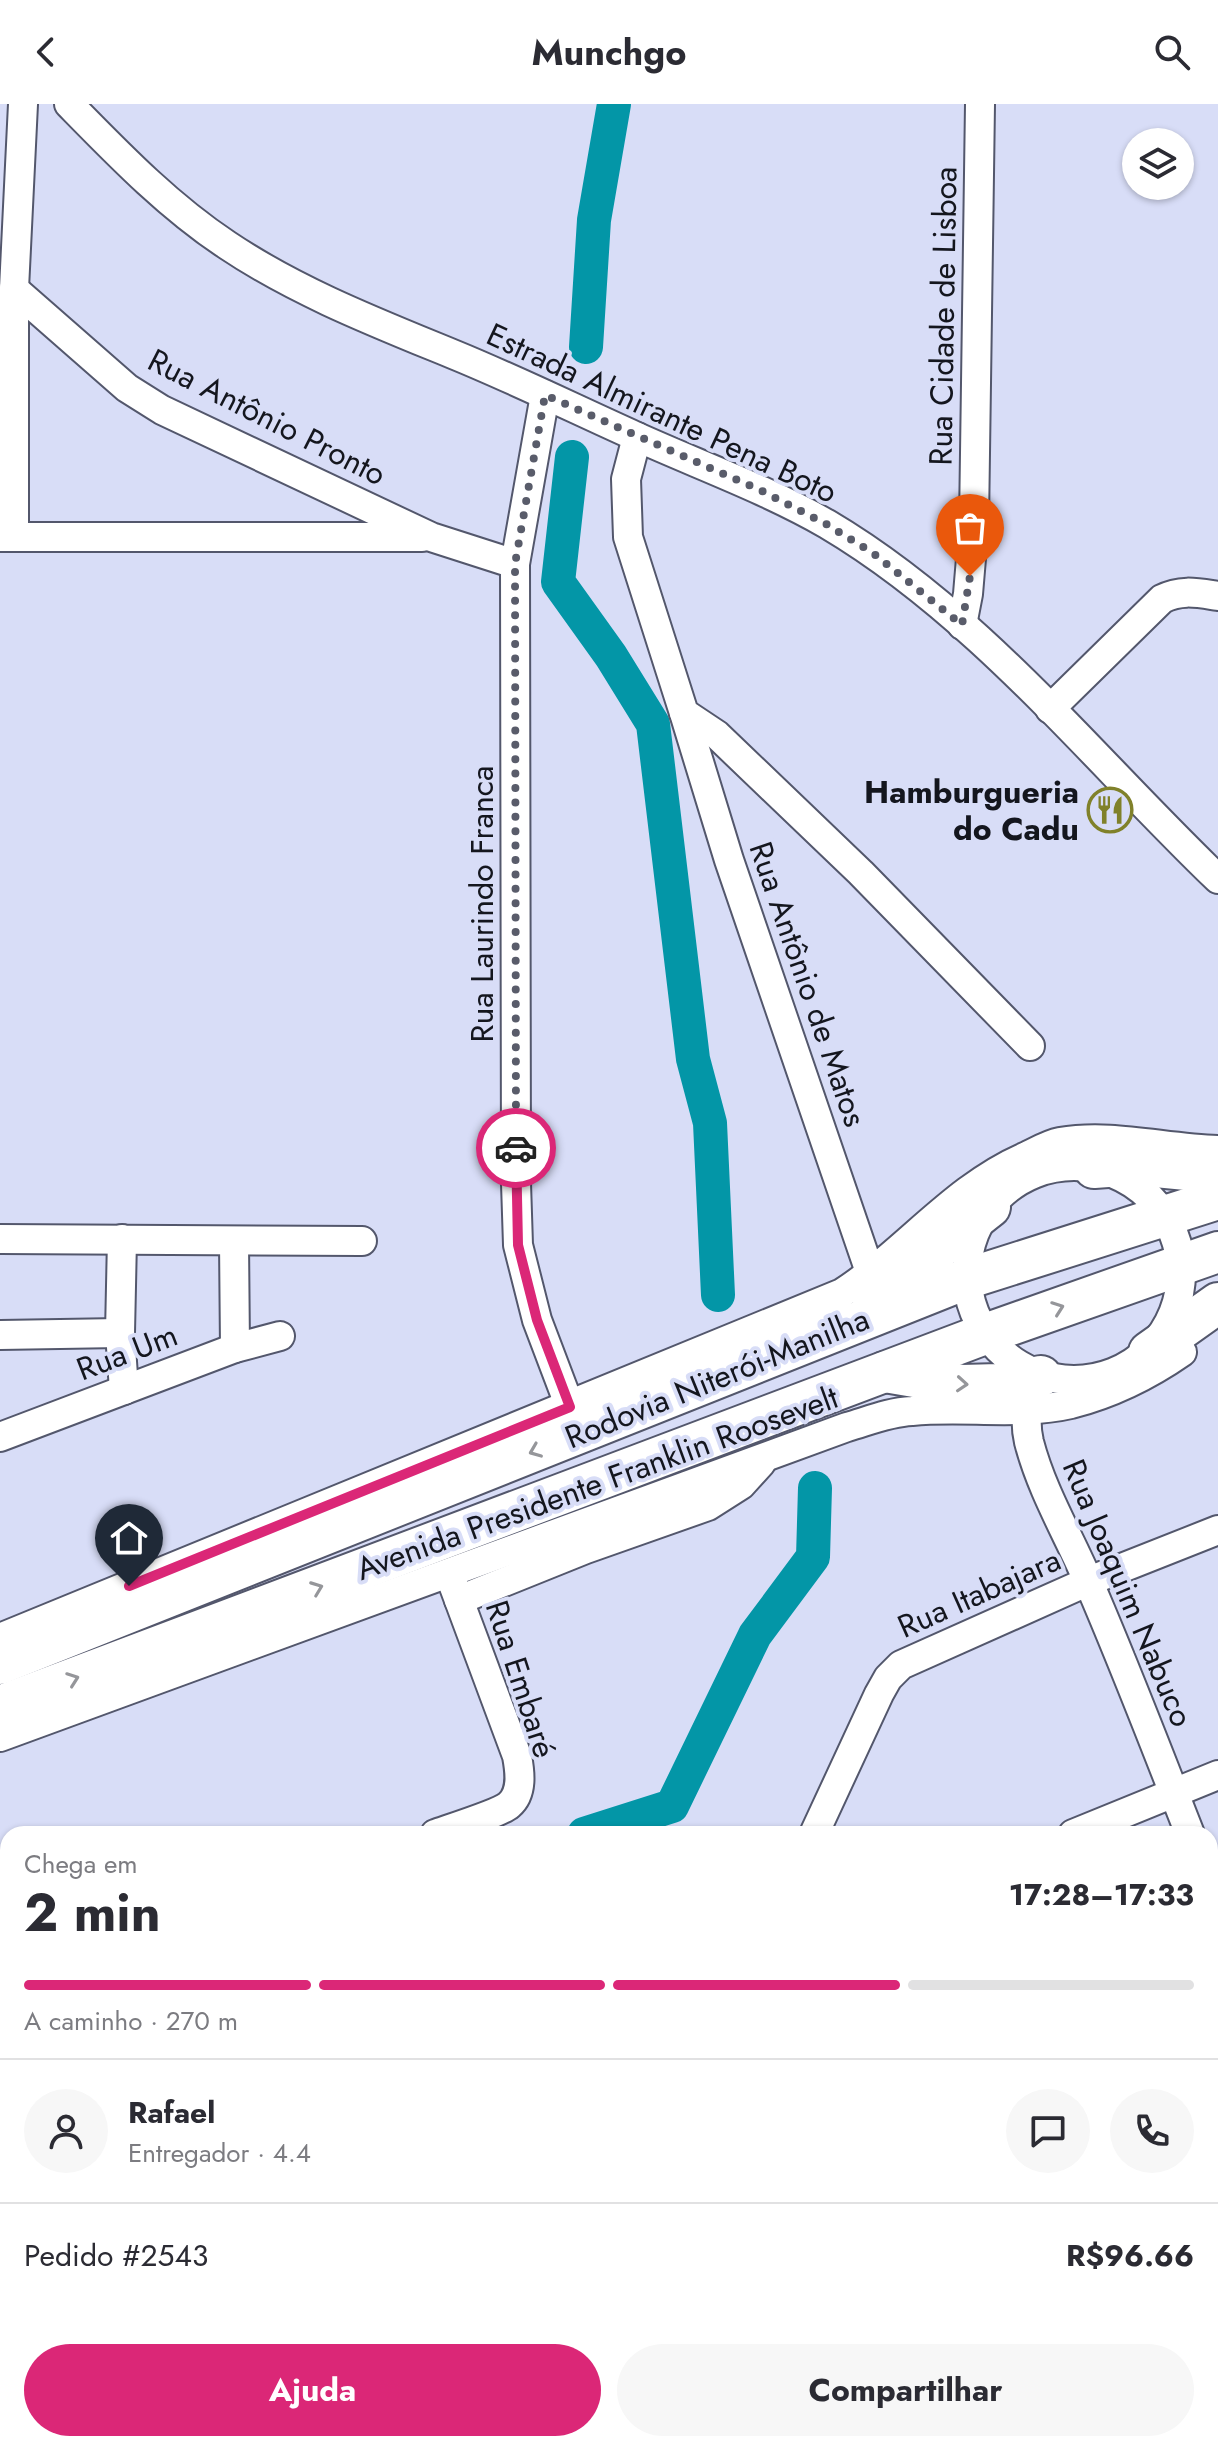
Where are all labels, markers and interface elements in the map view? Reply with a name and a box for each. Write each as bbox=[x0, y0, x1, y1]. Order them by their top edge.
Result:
text: Munchgo bbox=[532, 26, 686, 78]
icon: back bbox=[24, 30, 68, 74]
icon: search bbox=[1150, 30, 1194, 74]
map controls bbox=[1122, 128, 1194, 200]
button: layers bbox=[1122, 128, 1194, 200]
street label: Rua Cidade de Lisboa bbox=[917, 166, 969, 466]
street label: Estrada Almirante Pena Boto bbox=[479, 311, 845, 515]
street label: Rua Antônio Pronto bbox=[140, 337, 394, 497]
pin bbox=[936, 494, 1004, 576]
icon: bag bbox=[948, 506, 992, 550]
street label: Rua Laurindo Franca bbox=[459, 766, 505, 1042]
place label: Hamburgueria do Cadu bbox=[864, 769, 1079, 852]
restaurant icon: Hamburgueria do Cadu bbox=[1086, 786, 1134, 834]
street label: Rua Antônio de Matos bbox=[738, 835, 878, 1133]
courier bbox=[476, 1108, 556, 1188]
icon: car bbox=[494, 1126, 538, 1170]
street label: Rodovia Niterói-Manilha bbox=[558, 1296, 876, 1460]
one-way arrow bbox=[1050, 1301, 1064, 1318]
street label: Rua Um bbox=[70, 1312, 184, 1392]
street label: Avenida Presidente Franklin Roosevelt bbox=[350, 1374, 845, 1592]
one-way arrow bbox=[956, 1375, 969, 1392]
one-way arrow bbox=[528, 1441, 542, 1458]
street label: Rua Joaquim Nabuco bbox=[1051, 1452, 1205, 1734]
pin bbox=[95, 1504, 163, 1586]
icon: home bbox=[107, 1516, 151, 1560]
street label: Rua Itabajara bbox=[890, 1537, 1068, 1649]
one-way arrow bbox=[309, 1581, 323, 1598]
street label: Rua Embaré bbox=[474, 1594, 568, 1764]
one-way arrow bbox=[65, 1672, 79, 1689]
text: Chega em bbox=[24, 1845, 138, 1883]
text: 17:28–17:33 bbox=[1009, 1873, 1194, 1916]
text: 2 min bbox=[24, 1875, 161, 1951]
text: A caminho · 270 m bbox=[24, 2002, 238, 2040]
button: person bbox=[24, 2089, 108, 2173]
button: chat bbox=[1006, 2089, 1090, 2173]
button: phone bbox=[1110, 2089, 1194, 2173]
text: Rafael bbox=[128, 2091, 215, 2134]
text: Entregador · 4.4 bbox=[128, 2134, 311, 2172]
text: Pedido #2543 bbox=[24, 2234, 208, 2277]
text: R$96.66 bbox=[1066, 2234, 1194, 2277]
button: Ajuda bbox=[24, 2344, 601, 2436]
button: Compartilhar bbox=[617, 2344, 1194, 2436]

